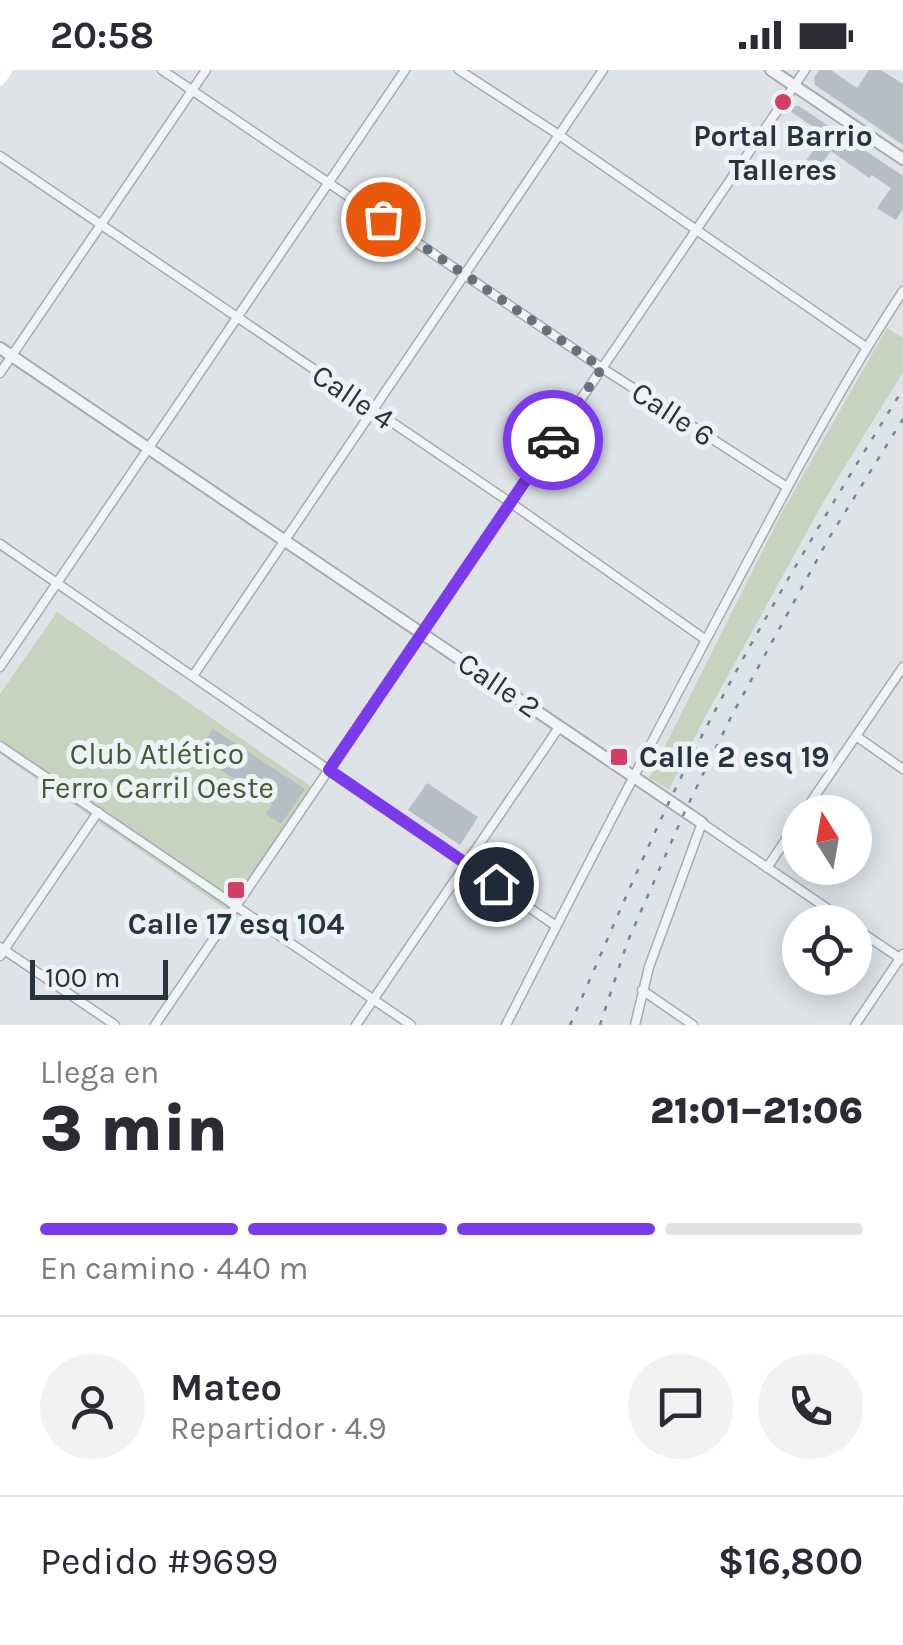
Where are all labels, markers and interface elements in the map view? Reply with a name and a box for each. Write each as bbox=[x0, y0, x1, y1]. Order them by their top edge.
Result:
text: 20:58 bbox=[50, 13, 154, 58]
marker: Portal Barrio Talleres bbox=[772, 91, 794, 113]
place label: Portal Barrio Talleres bbox=[693, 118, 873, 188]
pin bbox=[341, 177, 426, 262]
icon: bag bbox=[356, 192, 411, 247]
street label: Calle 4 bbox=[305, 357, 401, 437]
street label: Calle 6 bbox=[625, 374, 721, 454]
courier bbox=[503, 390, 603, 490]
icon: car bbox=[526, 413, 581, 468]
street label: Calle 2 bbox=[451, 644, 547, 726]
park label: Club Atlético Ferro Carril Oeste bbox=[40, 736, 274, 806]
place label: Calle 2 esq 19 bbox=[639, 739, 830, 775]
marker: Calle 2 esq 19 bbox=[608, 746, 630, 768]
north arrow bbox=[782, 795, 872, 885]
map controls bbox=[782, 795, 872, 995]
pin bbox=[454, 842, 539, 927]
icon: home bbox=[469, 857, 524, 912]
marker: Calle 17 esq 104 bbox=[225, 879, 247, 901]
button: locate bbox=[782, 905, 872, 995]
place label: Calle 17 esq 104 bbox=[128, 906, 344, 942]
scale bar bbox=[30, 955, 168, 1000]
text: 100 m bbox=[45, 961, 120, 994]
text: Llega en bbox=[40, 1054, 159, 1091]
text: 21:01–21:06 bbox=[650, 1088, 863, 1133]
text: 3 min bbox=[40, 1090, 228, 1166]
text: En camino · 440 m bbox=[40, 1250, 308, 1287]
button: person bbox=[40, 1354, 145, 1459]
button: chat bbox=[628, 1354, 733, 1459]
button: phone bbox=[758, 1354, 863, 1459]
text: Mateo bbox=[170, 1365, 282, 1410]
text: Repartidor · 4.9 bbox=[170, 1410, 387, 1447]
text: Pedido #9699 bbox=[40, 1539, 278, 1584]
text: $16,800 bbox=[718, 1539, 863, 1584]

